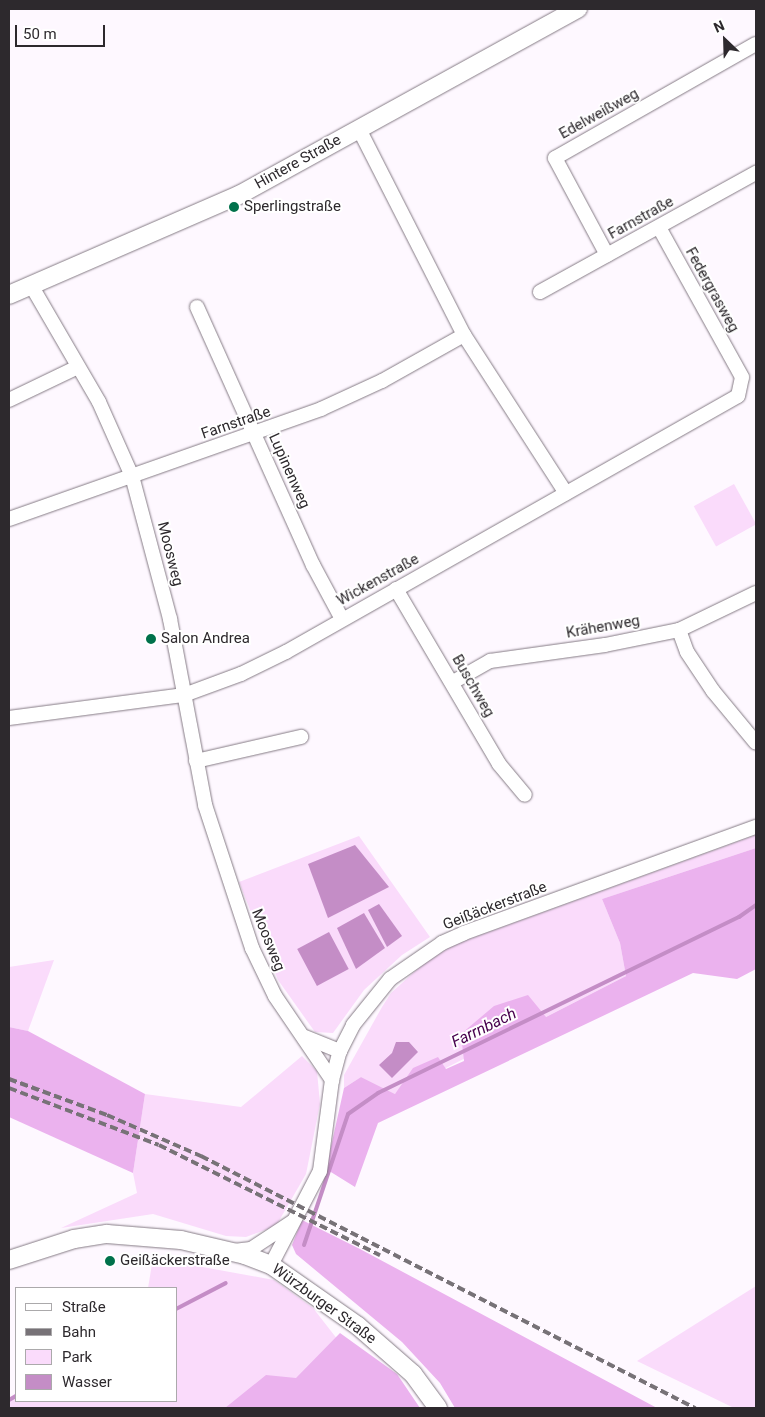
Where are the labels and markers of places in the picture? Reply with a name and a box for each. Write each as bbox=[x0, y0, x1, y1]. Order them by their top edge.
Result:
place label: Sperlingstraße bbox=[244, 198, 341, 216]
marker: Sperlingstraße bbox=[228, 201, 240, 213]
place label: Salon Andrea bbox=[161, 630, 250, 648]
marker: Salon Andrea bbox=[145, 633, 157, 645]
place label: Geißäckerstraße bbox=[120, 1252, 230, 1270]
marker: Geißäckerstraße bbox=[104, 1255, 116, 1267]

